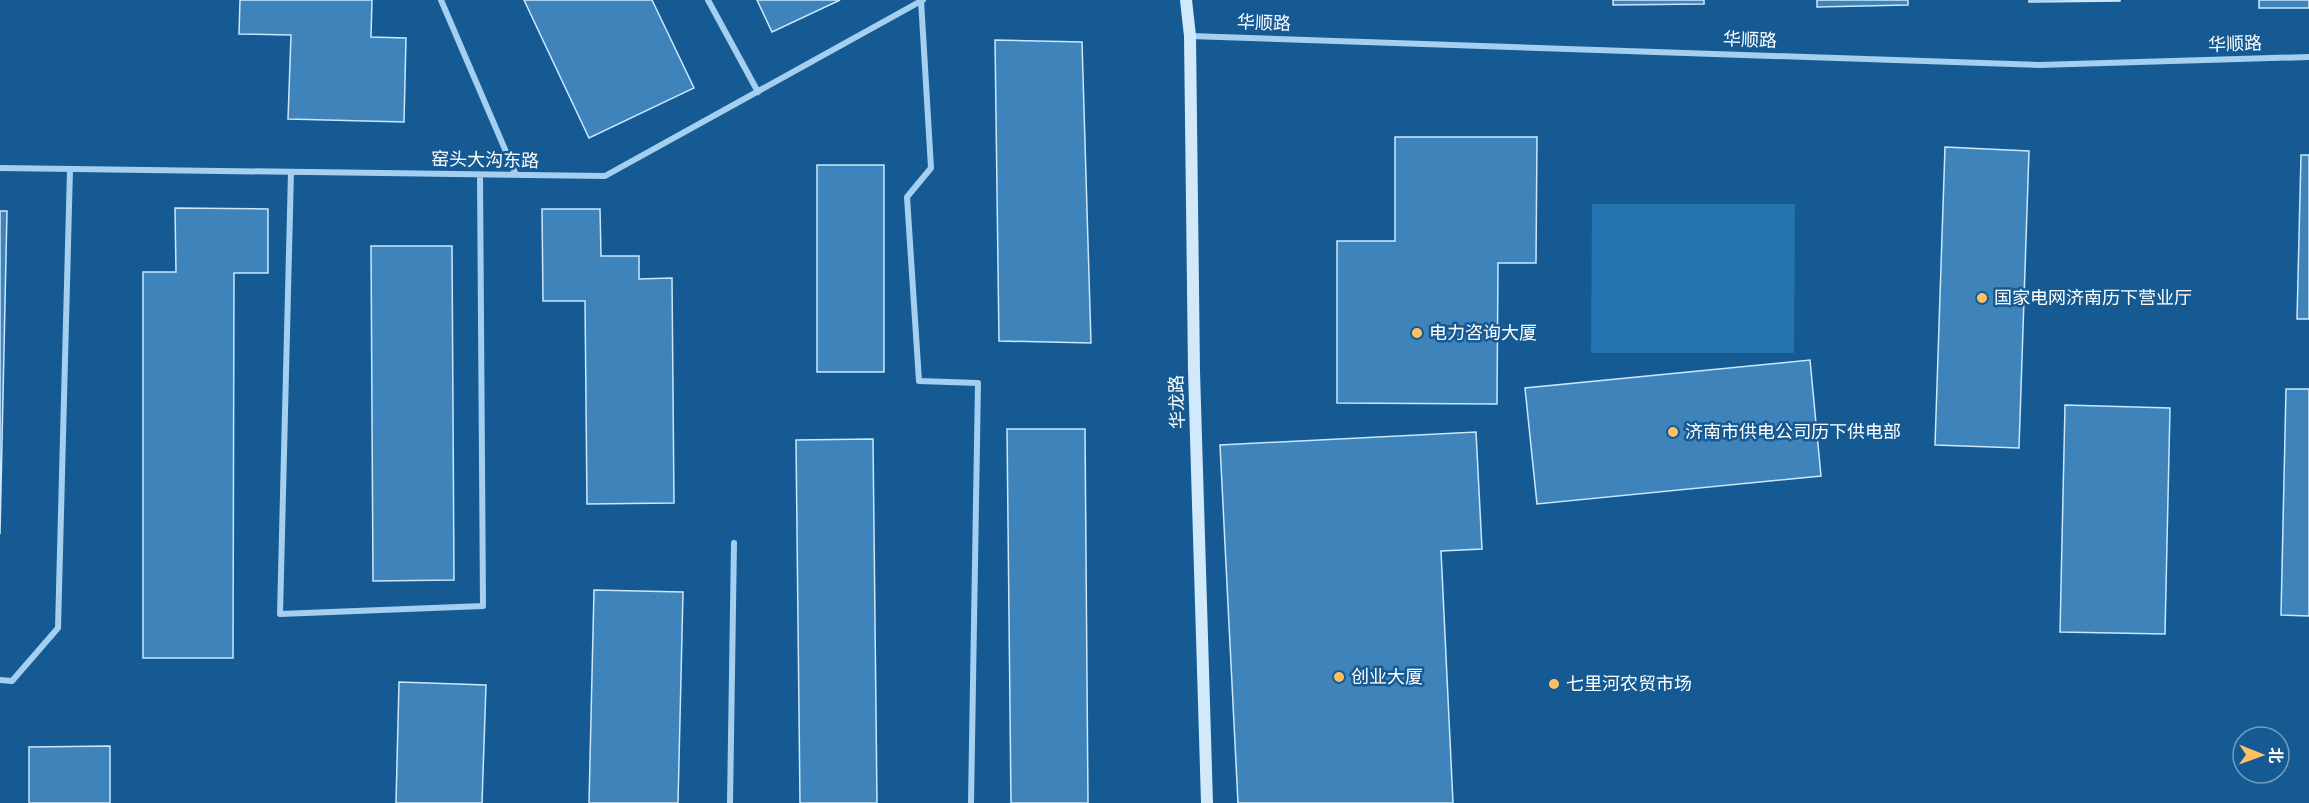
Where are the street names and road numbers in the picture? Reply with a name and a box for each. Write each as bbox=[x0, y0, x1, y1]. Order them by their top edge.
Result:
street label: 华顺路 bbox=[1237, 11, 1291, 35]
street label: 华顺路 bbox=[1723, 28, 1777, 52]
street label: 华顺路 bbox=[2208, 32, 2262, 56]
street label: 窑头大沟东路 bbox=[431, 148, 539, 172]
street label: 华龙路 bbox=[1165, 375, 1189, 429]

